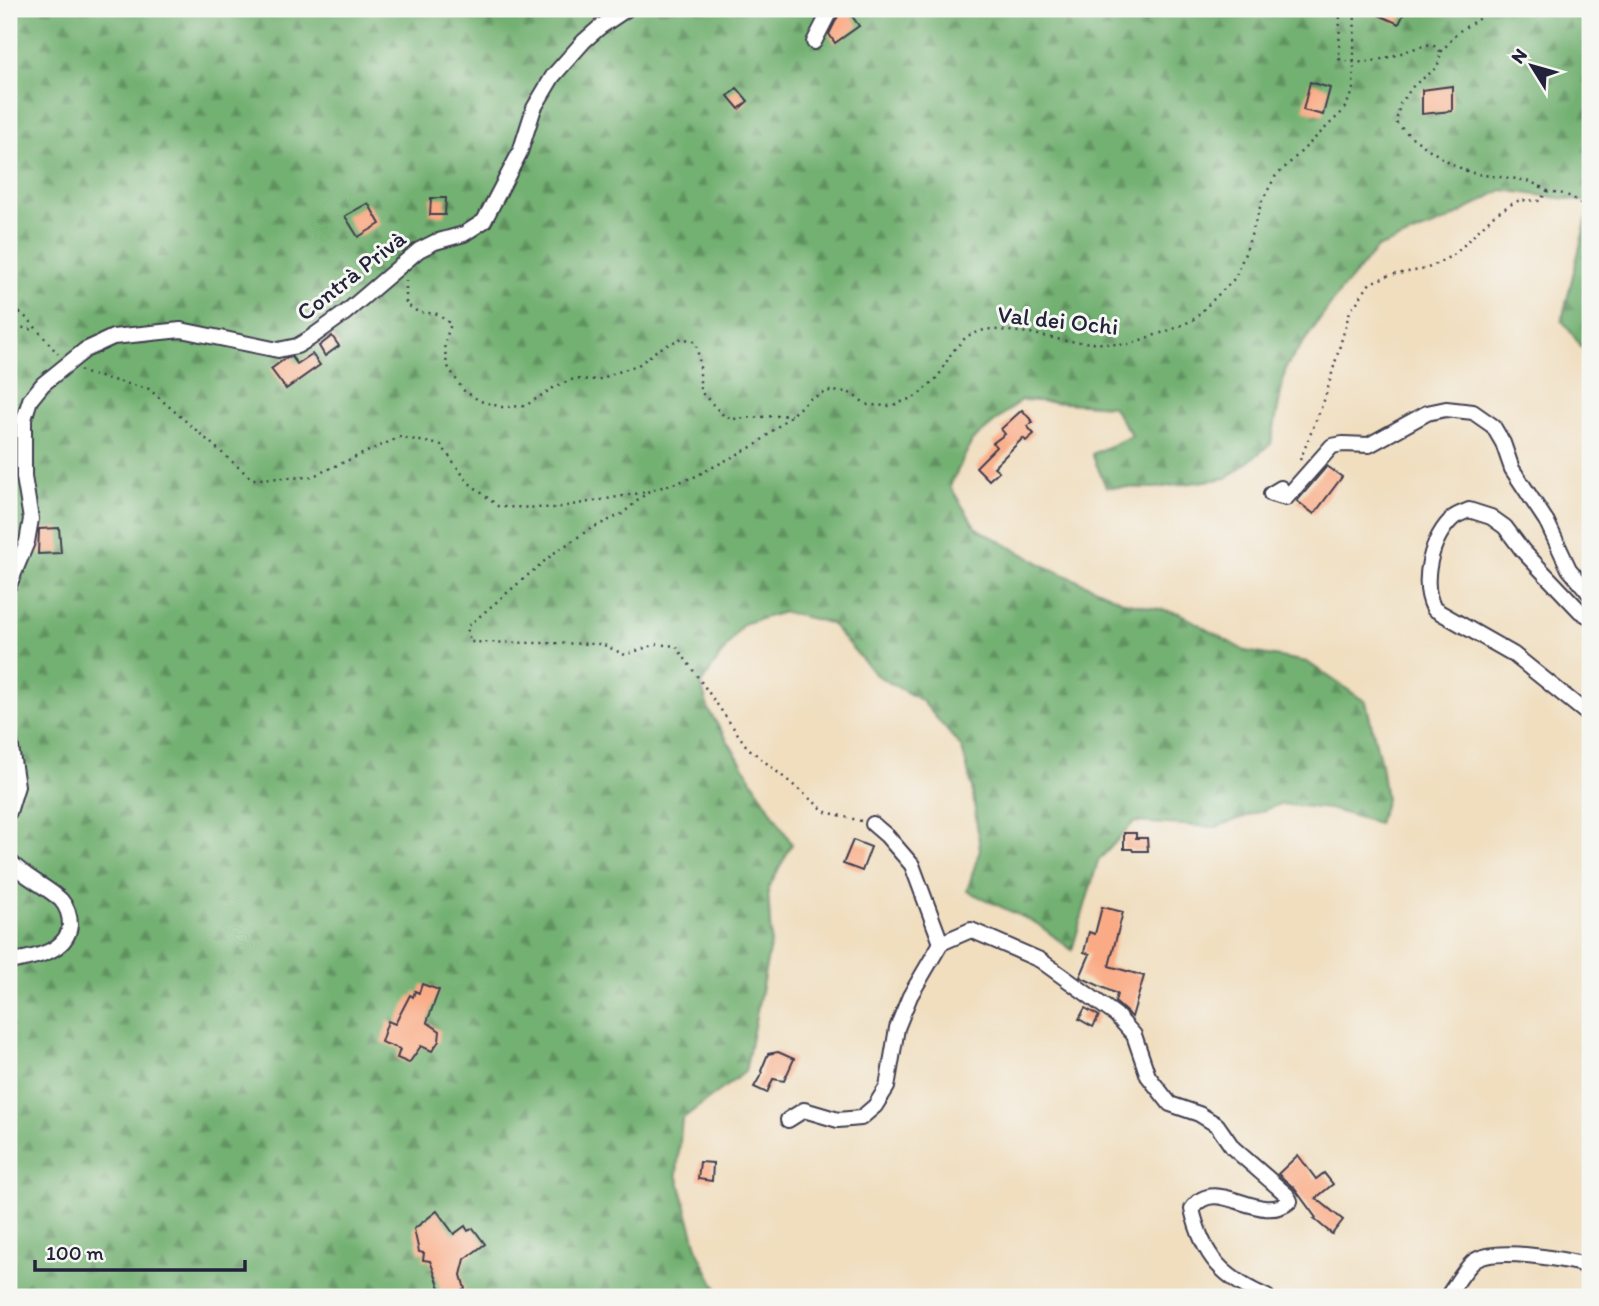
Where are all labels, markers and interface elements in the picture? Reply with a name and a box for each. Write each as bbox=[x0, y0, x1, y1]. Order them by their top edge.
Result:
north arrow bbox=[1498, 32, 1568, 102]
text: N bbox=[1506, 44, 1532, 68]
street label: Contrà Privà bbox=[291, 223, 412, 327]
street label: Val dei Ochi bbox=[996, 299, 1120, 341]
scale bar bbox=[35, 1229, 245, 1273]
text: 100 m bbox=[46, 1240, 104, 1265]

